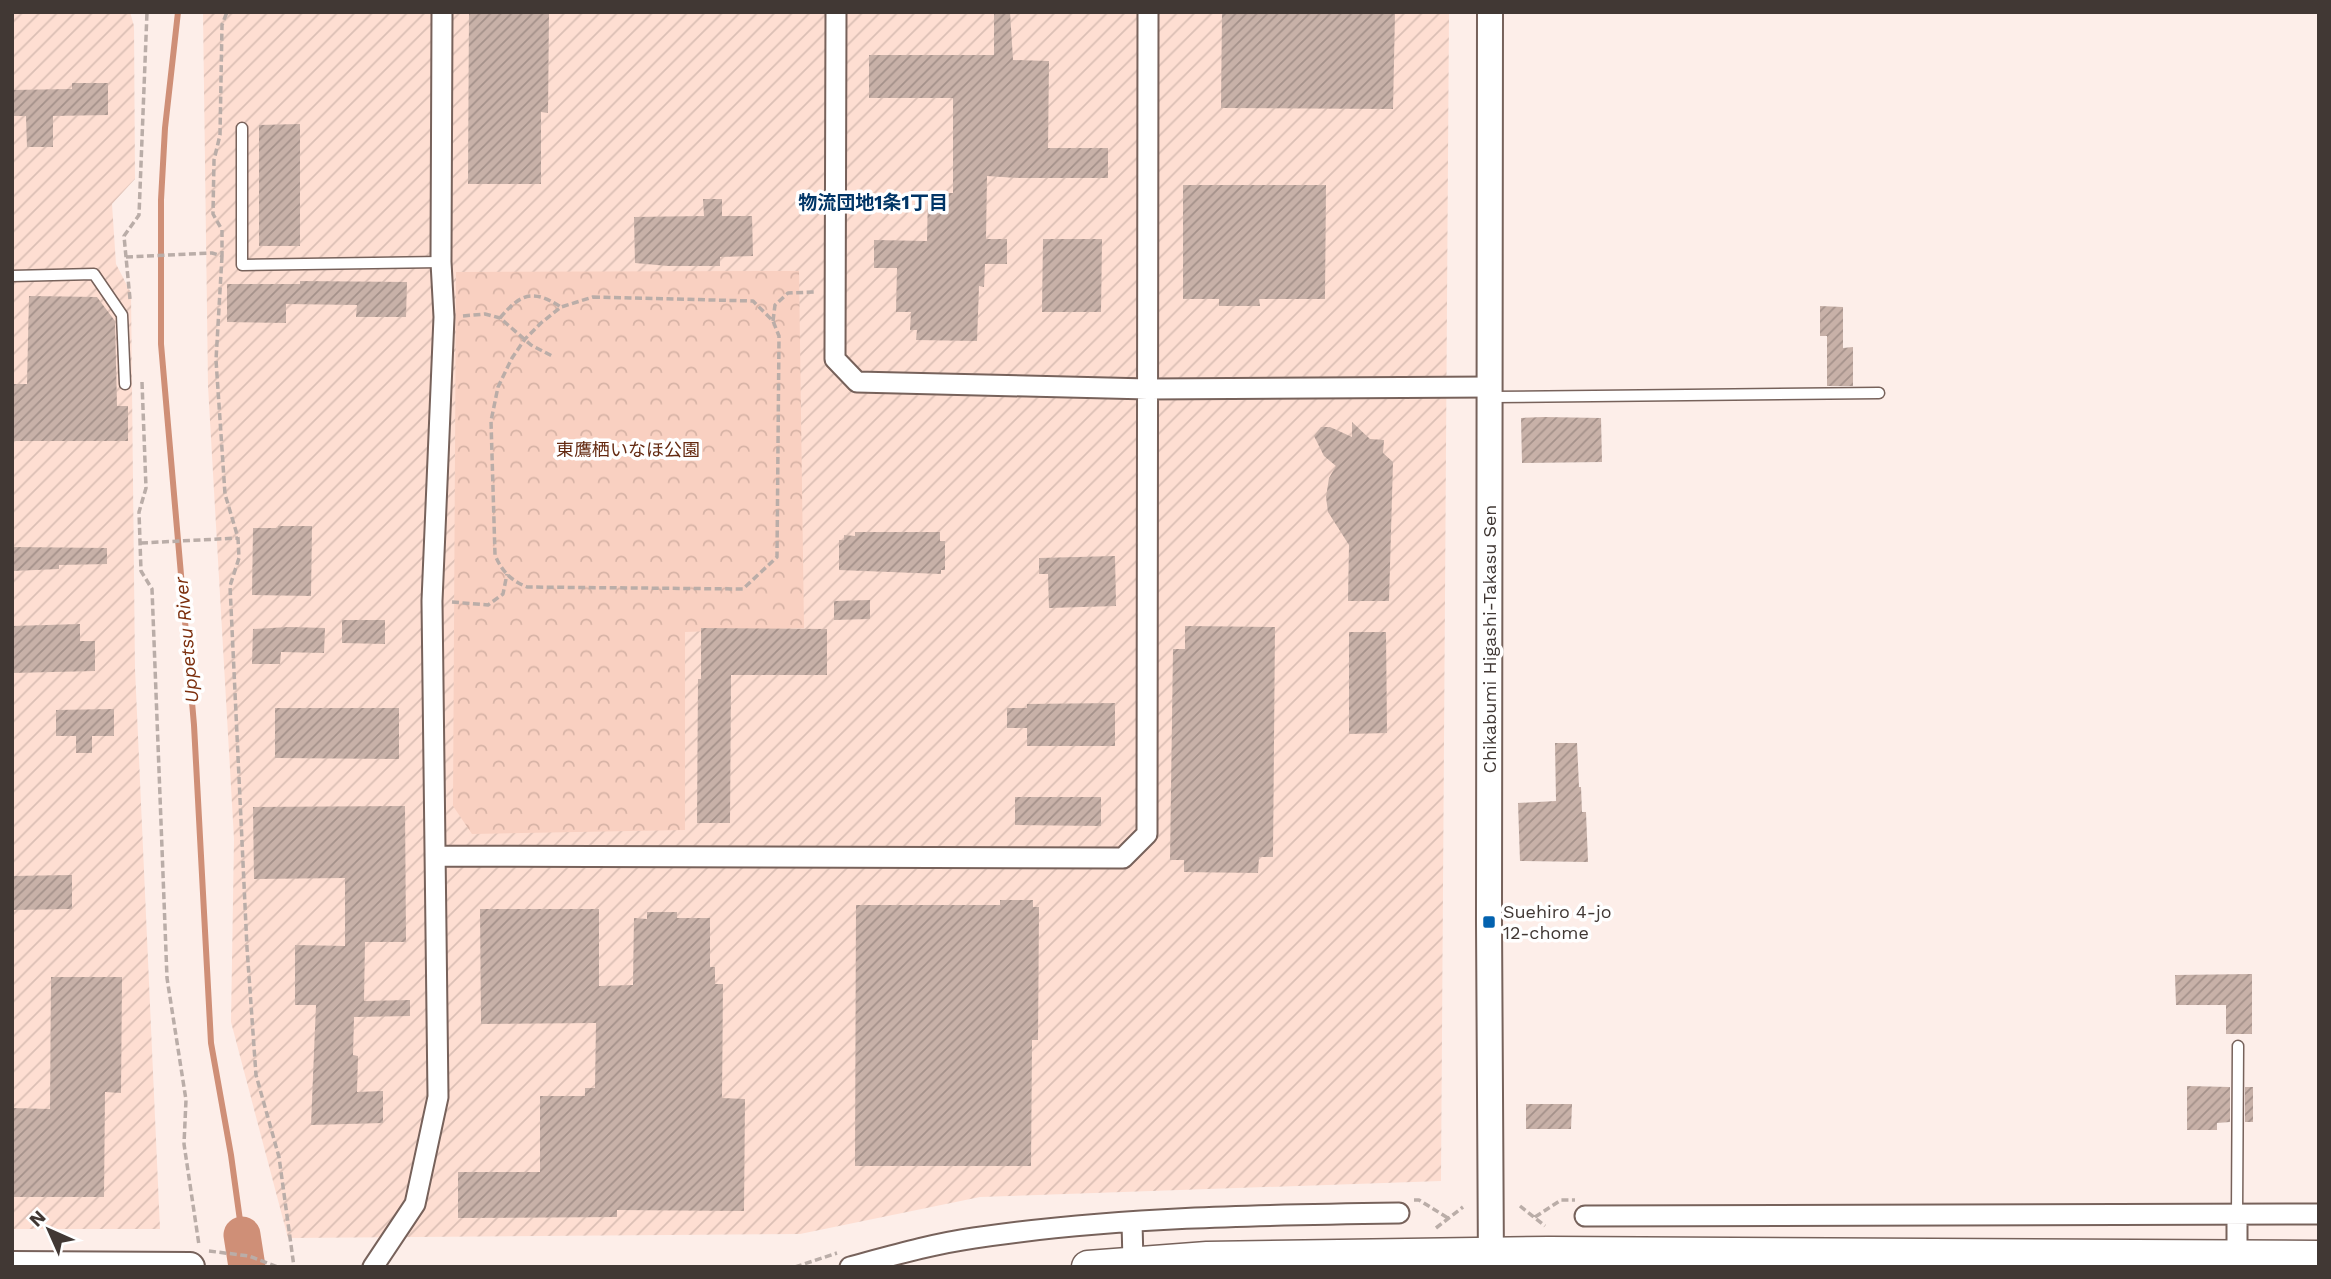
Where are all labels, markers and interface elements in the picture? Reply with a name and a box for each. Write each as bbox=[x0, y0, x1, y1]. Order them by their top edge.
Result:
district label: 物流団地1条1丁目 bbox=[798, 191, 948, 214]
park label: 東鷹栖いなほ公園 bbox=[556, 439, 700, 460]
street label: Chikabumi Higashi-Takasu Sen bbox=[1479, 505, 1500, 773]
water label: Uppetsu River bbox=[169, 575, 203, 704]
place label: Suehiro 4-jo 12-chome bbox=[1503, 901, 1612, 943]
marker: Suehiro 4-jo 12-chome bbox=[1481, 914, 1497, 930]
north arrow bbox=[14, 1195, 84, 1265]
text: N bbox=[24, 1205, 50, 1231]

